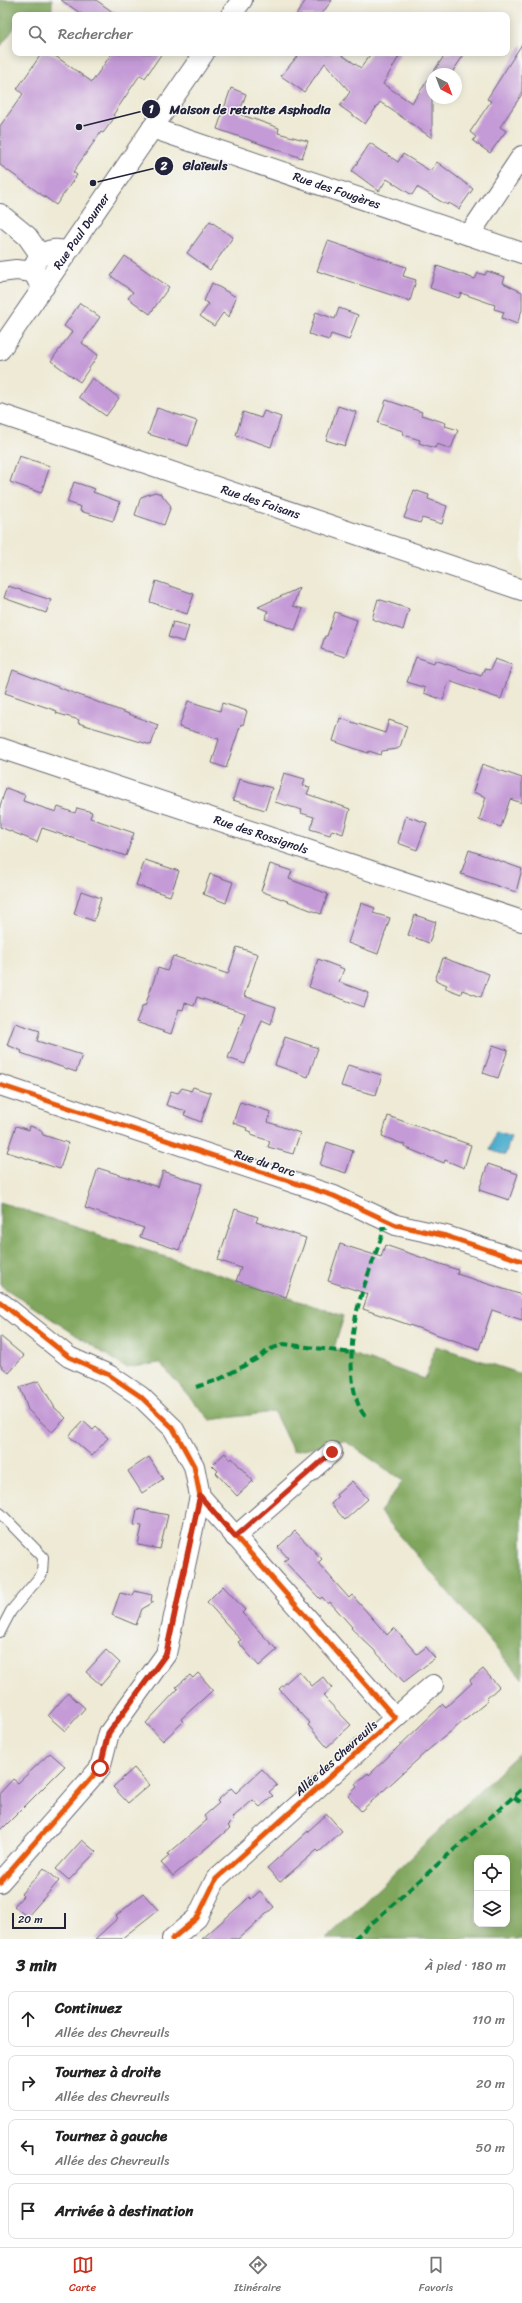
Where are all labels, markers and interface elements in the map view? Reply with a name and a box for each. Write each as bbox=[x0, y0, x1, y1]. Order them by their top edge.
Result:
search box bbox=[12, 12, 510, 56]
text: Rechercher bbox=[58, 21, 133, 47]
icon: search bbox=[26, 23, 48, 45]
north arrow bbox=[426, 68, 462, 104]
callout: Maison de retraite Asphodia bbox=[141, 97, 339, 122]
text: 1 bbox=[148, 98, 154, 120]
text: Maison de retraite Asphodia bbox=[169, 98, 331, 121]
callout: Glaïeuls bbox=[154, 153, 235, 178]
text: Glaïeuls bbox=[182, 154, 228, 177]
text: 2 bbox=[160, 155, 168, 177]
street label: Rue des Fougères bbox=[290, 165, 384, 216]
street label: Rue Paul Doumer bbox=[47, 187, 116, 274]
street label: Rue des Faisans bbox=[218, 478, 304, 526]
street label: Rue des Rossignols bbox=[211, 809, 312, 861]
street label: Rue du Parc bbox=[232, 1143, 298, 1183]
route end bbox=[323, 1443, 341, 1461]
street label: Allée des Chevreuils bbox=[289, 1714, 383, 1802]
route start bbox=[91, 1759, 109, 1777]
map controls bbox=[474, 1855, 510, 1927]
button: locate bbox=[474, 1855, 510, 1891]
button: layers bbox=[474, 1891, 510, 1927]
text: 20 m bbox=[18, 1910, 43, 1929]
scale bar bbox=[12, 1911, 66, 1930]
text: 3 min bbox=[16, 1950, 57, 1980]
text: À pied · 180 m bbox=[425, 1954, 506, 1977]
text: Continuez bbox=[55, 1995, 122, 2021]
icon: ahead bbox=[17, 2008, 39, 2030]
text: 110 m bbox=[472, 2008, 505, 2031]
text: Allée des Chevreuils bbox=[55, 2021, 169, 2044]
text: Tournez à droite bbox=[55, 2059, 161, 2085]
icon: right bbox=[17, 2072, 39, 2094]
text: 20 m bbox=[476, 2072, 505, 2095]
text: Allée des Chevreuils bbox=[55, 2085, 169, 2108]
text: Tournez à gauche bbox=[55, 2123, 167, 2149]
icon: left bbox=[17, 2136, 39, 2158]
text: 50 m bbox=[475, 2136, 505, 2159]
text: Allée des Chevreuils bbox=[55, 2149, 169, 2172]
text: Arrivée à destination bbox=[55, 2198, 193, 2224]
icon: arrive bbox=[17, 2200, 39, 2222]
tab: Carte bbox=[69, 2254, 96, 2297]
tab: Itinéraire bbox=[234, 2254, 281, 2297]
tab: Favoris bbox=[419, 2254, 453, 2297]

